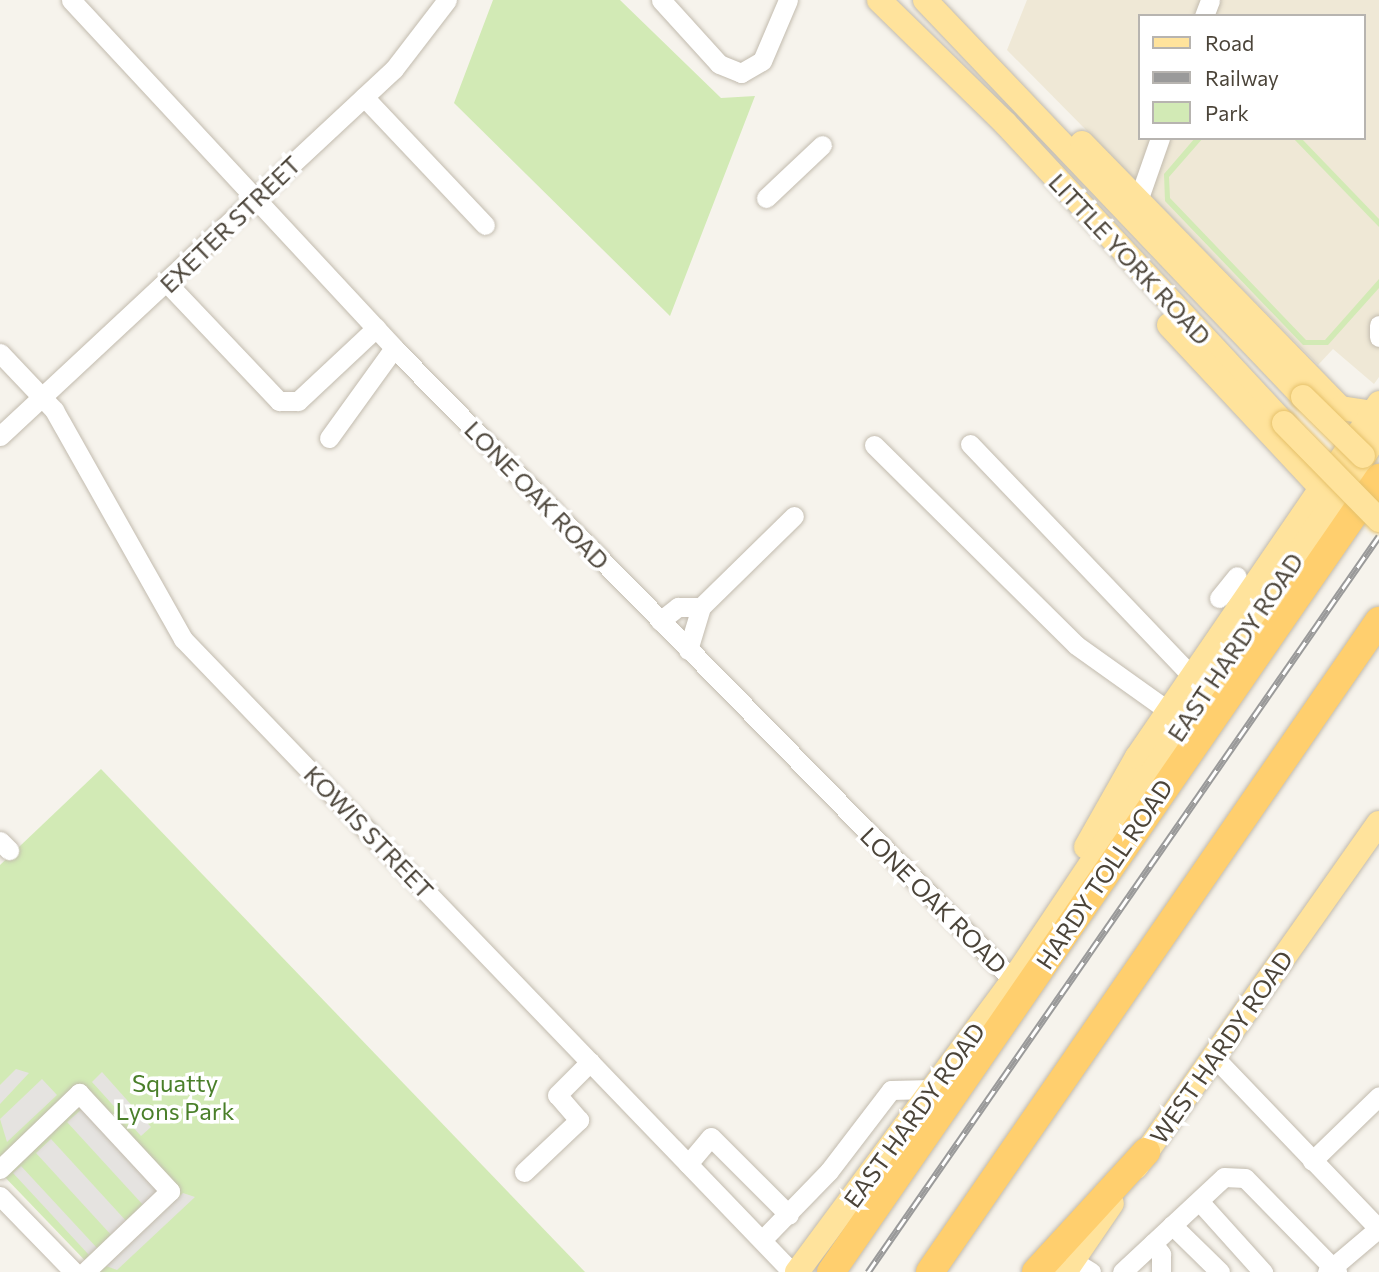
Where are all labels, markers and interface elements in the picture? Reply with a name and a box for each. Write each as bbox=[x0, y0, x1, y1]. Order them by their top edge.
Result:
legend bbox=[1138, 14, 1365, 140]
text: Road bbox=[1205, 30, 1254, 55]
text: Railway bbox=[1205, 65, 1279, 90]
text: Park bbox=[1205, 100, 1249, 125]
street label: EXETER STREET bbox=[154, 150, 306, 298]
street label: LITTLE YORK ROAD bbox=[1043, 167, 1217, 351]
street label: LONE OAK ROAD bbox=[459, 415, 615, 575]
street label: EAST HARDY ROAD bbox=[1161, 547, 1309, 747]
street label: KOWIS STREET bbox=[298, 760, 440, 904]
street label: HARDY TOLL ROAD bbox=[1030, 774, 1178, 974]
street label: LONE OAK ROAD bbox=[855, 821, 1013, 979]
street label: WEST HARDY ROAD bbox=[1144, 945, 1298, 1149]
street label: EAST HARDY ROAD bbox=[837, 1017, 991, 1213]
park label: Squatty Lyons Park bbox=[116, 1069, 234, 1125]

